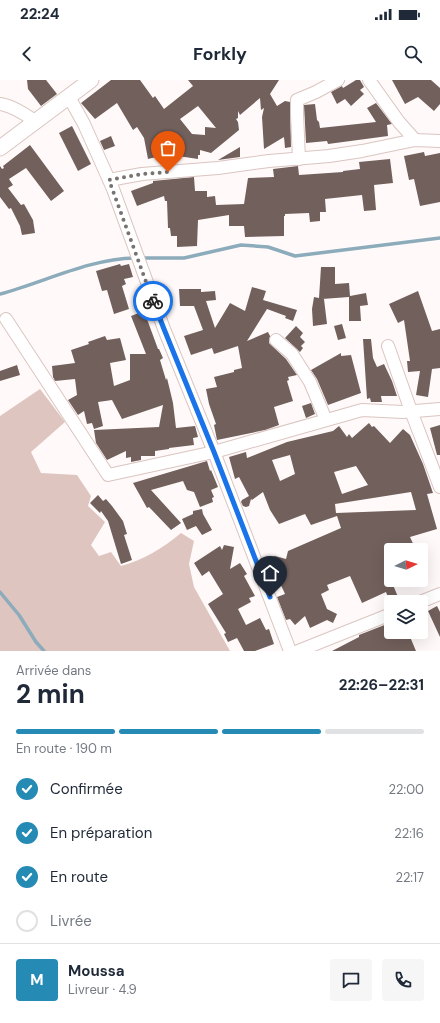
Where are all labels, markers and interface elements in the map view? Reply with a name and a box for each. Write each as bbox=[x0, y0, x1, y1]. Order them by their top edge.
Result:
text: 22:24 bbox=[20, 4, 59, 24]
text: Forkly bbox=[193, 42, 247, 66]
icon: back bbox=[16, 43, 38, 65]
icon: search bbox=[402, 43, 424, 65]
pin bbox=[151, 131, 185, 172]
icon: bag bbox=[157, 137, 179, 159]
courier bbox=[133, 281, 173, 321]
icon: bike bbox=[142, 290, 164, 312]
north arrow bbox=[384, 543, 428, 587]
map controls bbox=[384, 543, 428, 639]
pin bbox=[253, 556, 287, 597]
icon: home bbox=[259, 562, 281, 584]
button: layers bbox=[384, 595, 428, 639]
text: Arrivée dans bbox=[16, 662, 91, 679]
text: 22:26–22:31 bbox=[339, 675, 424, 695]
text: 2 min bbox=[16, 677, 85, 711]
text: En route · 190 m bbox=[16, 740, 112, 757]
icon: check bbox=[16, 778, 38, 800]
text: Confirmée bbox=[50, 779, 123, 799]
text: 22:00 bbox=[389, 781, 424, 798]
icon: check bbox=[16, 822, 38, 844]
text: En préparation bbox=[50, 823, 152, 843]
text: 22:16 bbox=[394, 825, 424, 842]
icon: check bbox=[16, 866, 38, 888]
text: En route bbox=[50, 867, 108, 887]
text: 22:17 bbox=[395, 869, 424, 886]
text: Livrée bbox=[50, 911, 92, 931]
button: chat bbox=[330, 959, 372, 1001]
button: phone bbox=[382, 959, 424, 1001]
text: Moussa bbox=[68, 961, 124, 981]
text: M bbox=[30, 970, 44, 990]
text: Livreur · 4.9 bbox=[68, 981, 137, 998]

